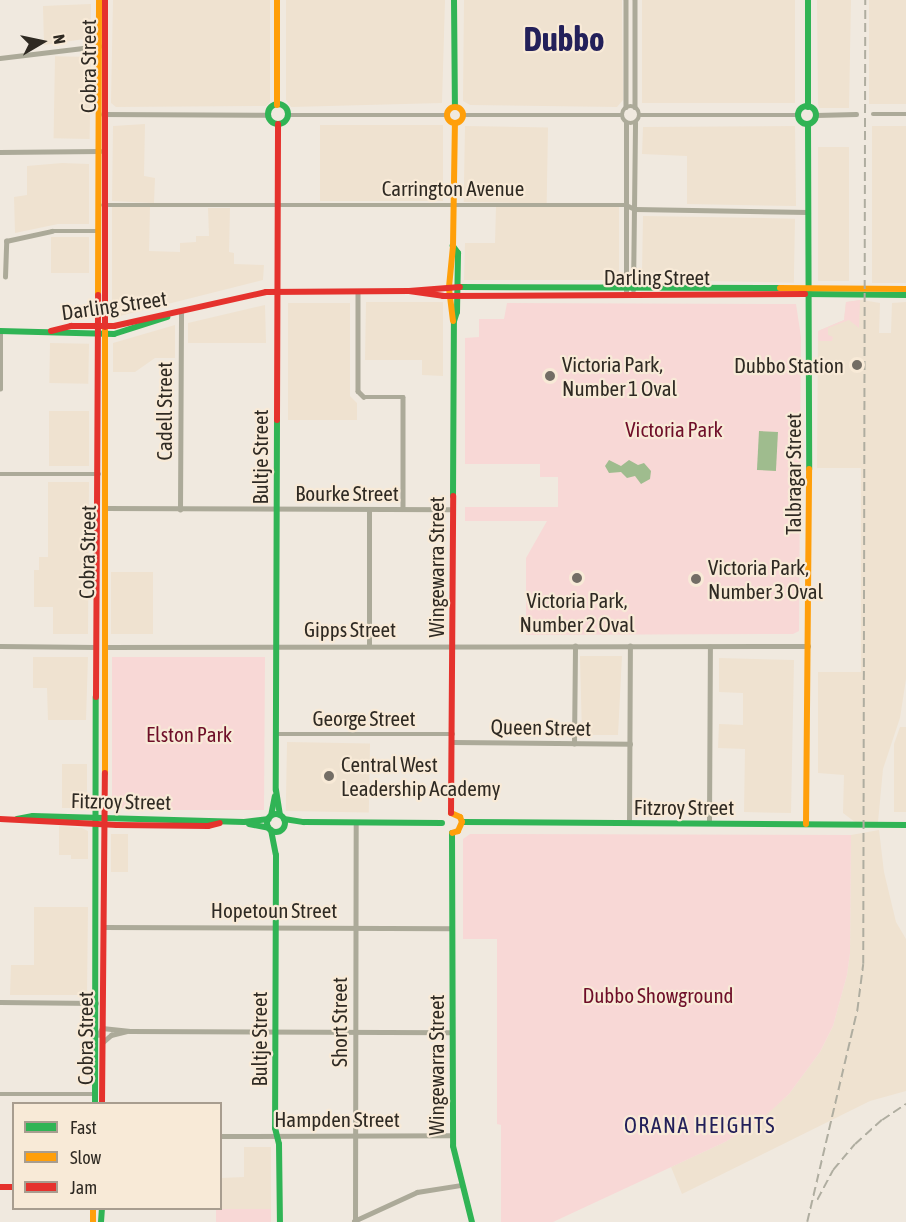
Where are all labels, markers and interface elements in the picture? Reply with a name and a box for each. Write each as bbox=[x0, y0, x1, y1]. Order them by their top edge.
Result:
north arrow bbox=[12, 12, 72, 72]
street label: Cobra Street bbox=[75, 19, 101, 113]
district label: Dubbo bbox=[523, 20, 605, 60]
text: N bbox=[50, 33, 69, 45]
street label: Carrington Avenue bbox=[382, 175, 524, 201]
street label: Darling Street bbox=[604, 264, 710, 290]
street label: Darling Street bbox=[60, 285, 168, 325]
place label: Victoria Park, Number 1 Oval bbox=[562, 351, 677, 401]
place label: Dubbo Station bbox=[734, 352, 844, 378]
marker: Dubbo Station bbox=[848, 356, 866, 374]
street label: Cadell Street bbox=[151, 362, 177, 460]
marker: Victoria Park, Number 1 Oval bbox=[543, 369, 557, 383]
street label: Bultje Street bbox=[247, 409, 273, 505]
street label: Talbragar Street bbox=[780, 413, 806, 535]
park label: Victoria Park bbox=[625, 416, 723, 442]
street label: Bourke Street bbox=[295, 480, 399, 506]
street label: Wingewarra Street bbox=[423, 497, 449, 637]
street label: Cobra Street bbox=[74, 505, 100, 599]
place label: Victoria Park, Number 3 Oval bbox=[708, 554, 823, 604]
marker: Victoria Park, Number 2 Oval bbox=[570, 571, 584, 585]
marker: Victoria Park, Number 3 Oval bbox=[689, 572, 703, 586]
place label: Victoria Park, Number 2 Oval bbox=[520, 587, 634, 637]
street label: Gipps Street bbox=[304, 616, 396, 642]
street label: George Street bbox=[312, 705, 416, 731]
street label: Queen Street bbox=[491, 714, 591, 740]
park label: Elston Park bbox=[146, 721, 232, 747]
place label: Central West Leadership Academy bbox=[341, 751, 500, 801]
marker: Central West Leadership Academy bbox=[322, 769, 336, 783]
street label: Fitzroy Street bbox=[71, 788, 171, 814]
street label: Fitzroy Street bbox=[634, 794, 734, 820]
street label: Hopetoun Street bbox=[211, 897, 337, 923]
street label: Short Street bbox=[326, 977, 352, 1067]
park label: Dubbo Showground bbox=[582, 982, 734, 1008]
street label: Cobra Street bbox=[72, 991, 98, 1085]
street label: Bultje Street bbox=[246, 991, 272, 1087]
street label: Wingewarra Street bbox=[423, 995, 449, 1135]
legend bbox=[12, 1102, 222, 1210]
street label: Hampden Street bbox=[274, 1106, 400, 1132]
district label: ORANA HEIGHTS bbox=[624, 1113, 776, 1139]
text: Fast bbox=[70, 1117, 97, 1138]
text: Slow bbox=[70, 1147, 101, 1168]
text: Jam bbox=[70, 1177, 97, 1198]

